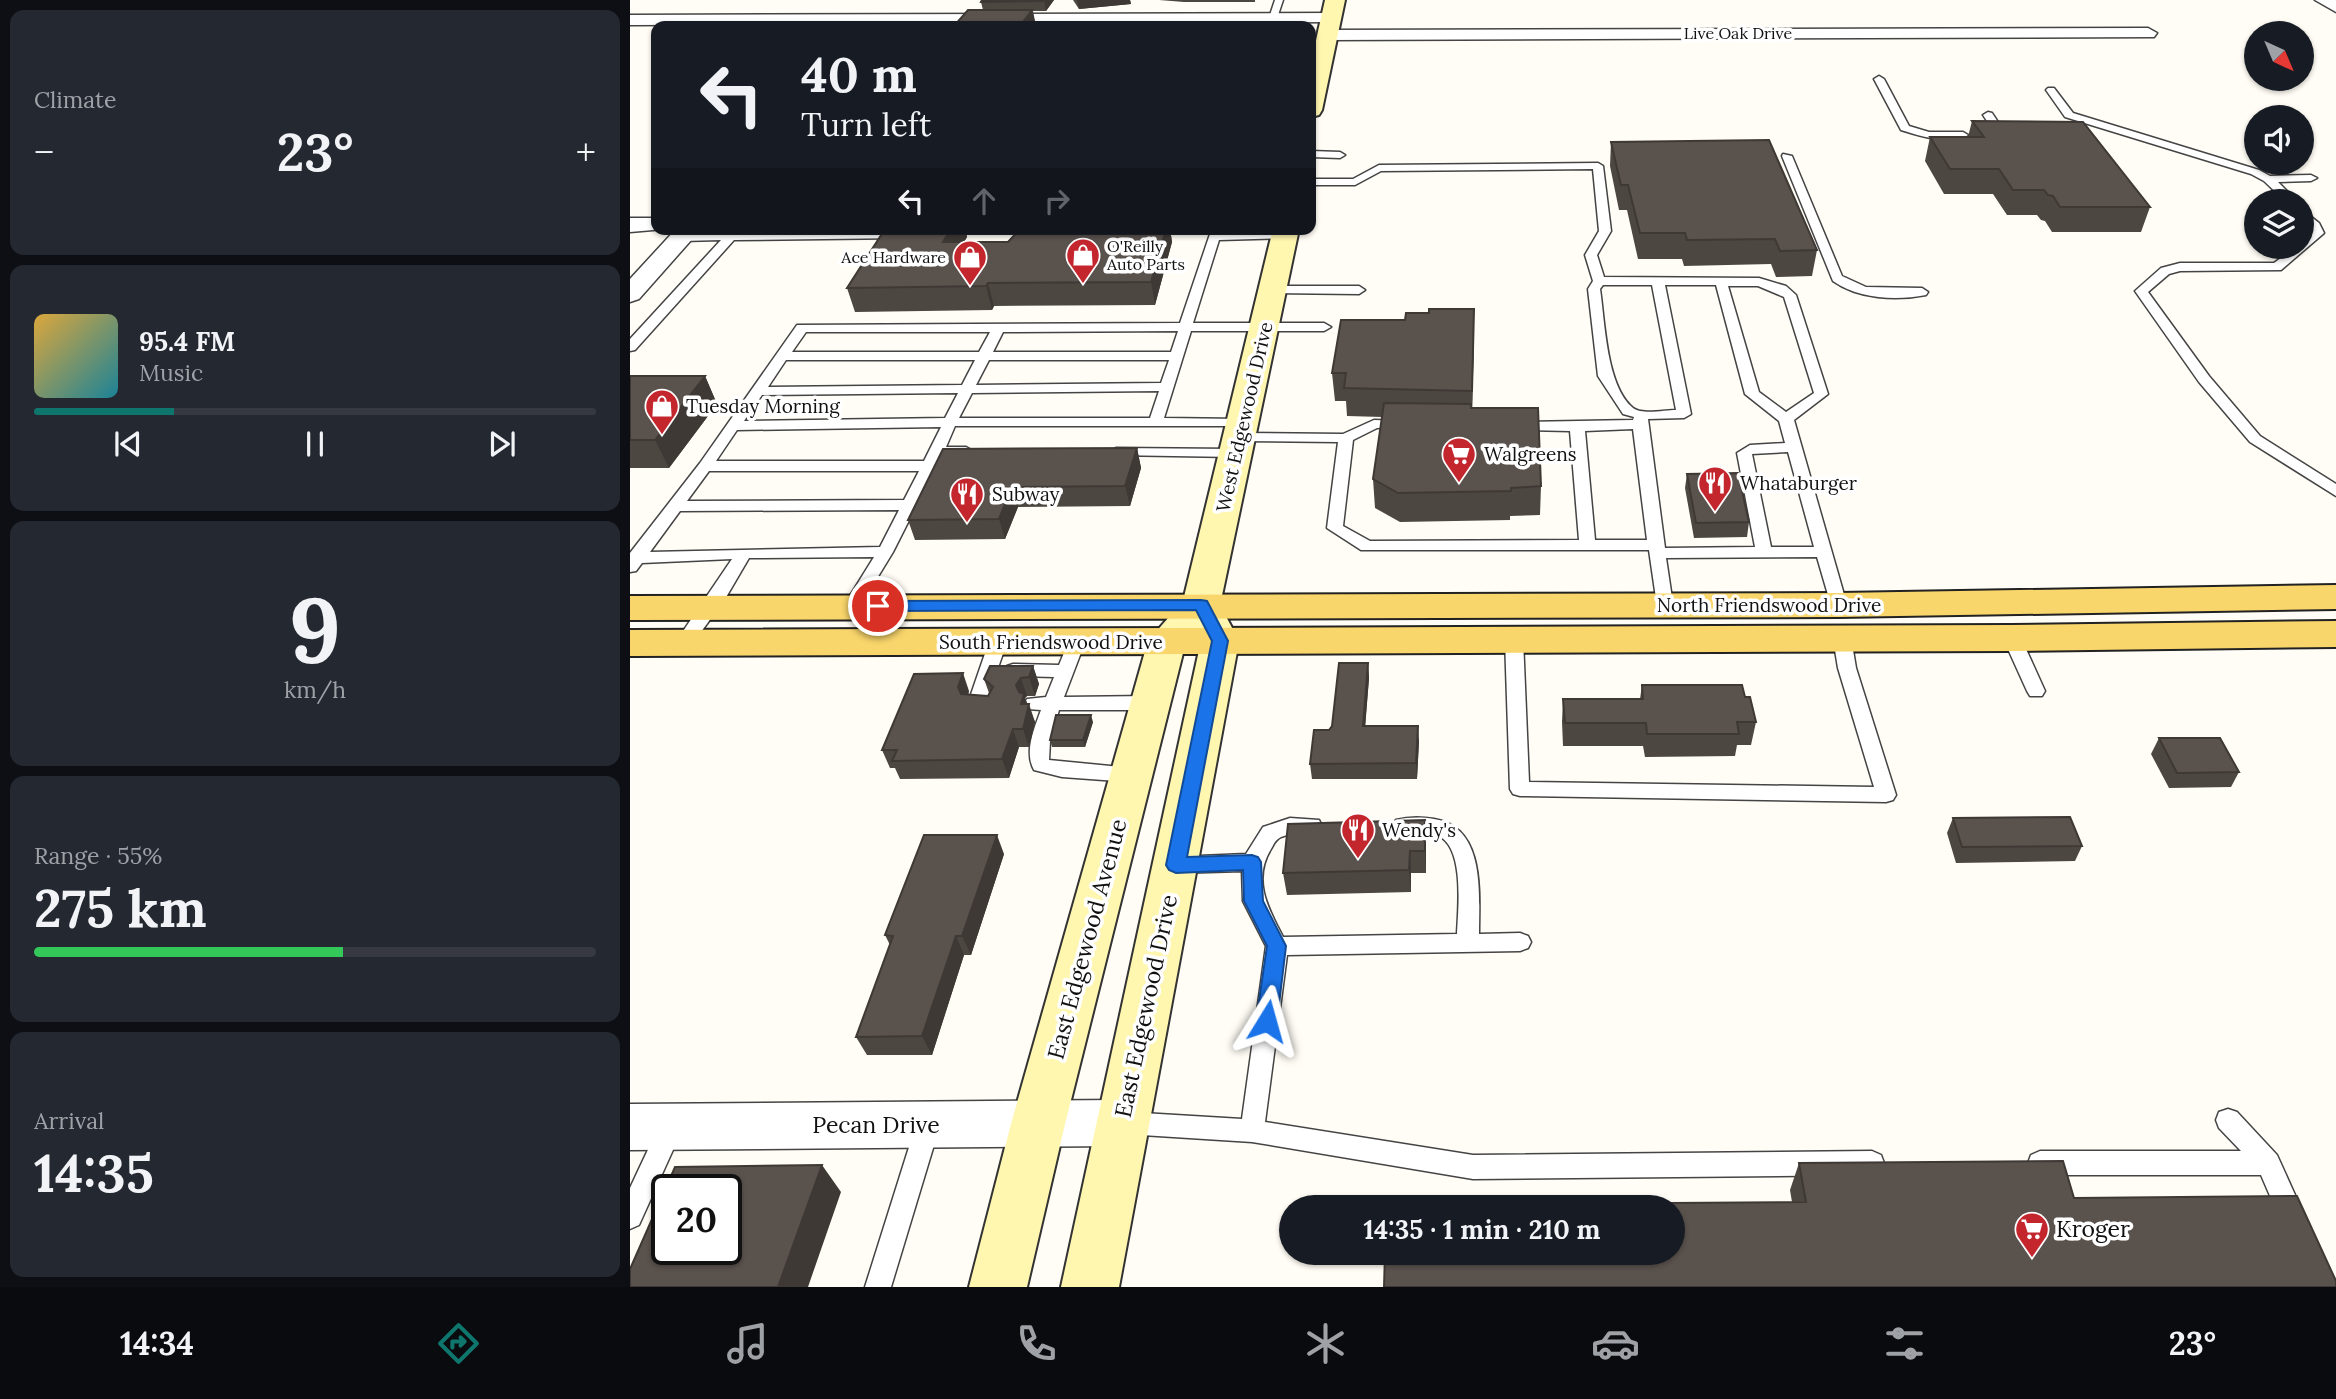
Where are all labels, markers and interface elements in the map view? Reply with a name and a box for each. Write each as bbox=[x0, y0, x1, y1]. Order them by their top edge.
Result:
north arrow bbox=[2244, 21, 2314, 91]
map controls bbox=[2244, 21, 2314, 259]
street label: Live Oak Drive bbox=[1684, 23, 1793, 43]
text: 40 m bbox=[801, 43, 917, 105]
icon: left bbox=[686, 49, 777, 140]
text: Climate bbox=[34, 85, 116, 114]
text: Turn left bbox=[801, 104, 931, 145]
button: sound bbox=[2244, 105, 2314, 175]
text: 23° bbox=[277, 119, 353, 185]
text: − bbox=[34, 128, 54, 176]
text: + bbox=[576, 128, 596, 176]
icon: left bbox=[892, 182, 930, 220]
icon: ahead bbox=[965, 182, 1003, 220]
icon: right bbox=[1038, 182, 1076, 220]
button: layers bbox=[2244, 189, 2314, 259]
shop icon: O'Reilly Auto Parts bbox=[1064, 236, 1102, 285]
place label: O'Reilly Auto Parts bbox=[1106, 236, 1185, 274]
shop icon: Ace Hardware bbox=[951, 238, 989, 287]
place label: Ace Hardware bbox=[840, 247, 946, 267]
street label: West Edgewood Drive bbox=[1210, 320, 1278, 514]
text: 95.4 FM bbox=[139, 325, 235, 358]
text: Music bbox=[139, 358, 203, 387]
shop icon: Tuesday Morning bbox=[643, 387, 681, 436]
place label: Tuesday Morning bbox=[686, 394, 840, 418]
icon: previous bbox=[109, 425, 147, 463]
icon: pause bbox=[296, 425, 334, 463]
icon: next bbox=[483, 425, 521, 463]
supermarket icon: Walgreens bbox=[1440, 435, 1478, 484]
place label: Walgreens bbox=[1484, 442, 1577, 466]
restaurant icon: Whataburger bbox=[1696, 464, 1734, 513]
place label: Whataburger bbox=[1740, 471, 1858, 495]
restaurant icon: Subway bbox=[948, 475, 986, 524]
place label: Subway bbox=[992, 482, 1060, 506]
text: 9 bbox=[289, 571, 341, 688]
pin bbox=[848, 576, 908, 636]
icon: arrive bbox=[859, 587, 897, 625]
street label: North Friendswood Drive bbox=[1657, 593, 1881, 617]
street label: South Friendswood Drive bbox=[939, 630, 1163, 654]
text: km/h bbox=[284, 675, 346, 704]
restaurant icon: Wendy's bbox=[1339, 811, 1377, 860]
street label: East Edgewood Avenue bbox=[1040, 815, 1133, 1062]
place label: Wendy's bbox=[1382, 818, 1456, 842]
text: Range · 55% bbox=[34, 841, 162, 870]
text: 275 km bbox=[34, 875, 207, 941]
street label: East Edgewood Drive bbox=[1108, 892, 1183, 1120]
position arrow bbox=[1230, 984, 1304, 1058]
text: Arrival bbox=[34, 1106, 104, 1135]
street label: Pecan Drive bbox=[812, 1110, 940, 1139]
text: 14:35 bbox=[34, 1140, 154, 1206]
speed limit sign: 20 bbox=[651, 1174, 742, 1265]
supermarket icon: Kroger bbox=[2013, 1210, 2051, 1259]
text: 14:35 · 1 min · 210 m bbox=[1363, 1213, 1601, 1246]
place label: Kroger bbox=[2056, 1214, 2130, 1243]
icon: directions bbox=[434, 1319, 483, 1368]
icon: music bbox=[723, 1319, 772, 1368]
icon: phone bbox=[1012, 1319, 1061, 1368]
icon: climate bbox=[1301, 1319, 1350, 1368]
icon: car bbox=[1591, 1319, 1640, 1368]
icon: filters bbox=[1880, 1319, 1929, 1368]
text: 14:34 bbox=[120, 1323, 194, 1364]
text: 23° bbox=[2169, 1323, 2216, 1364]

